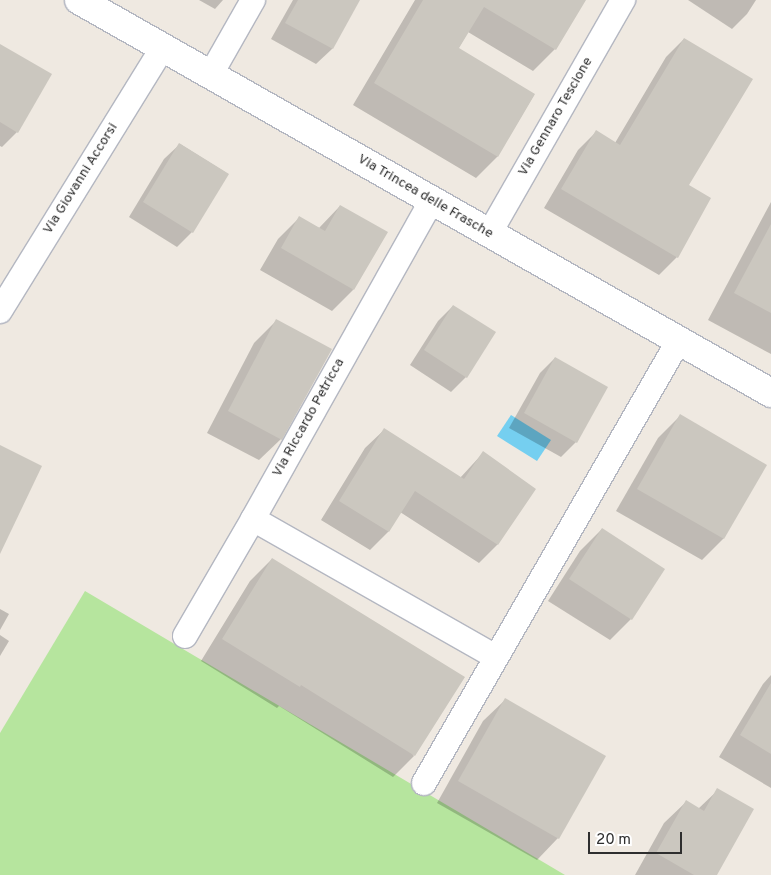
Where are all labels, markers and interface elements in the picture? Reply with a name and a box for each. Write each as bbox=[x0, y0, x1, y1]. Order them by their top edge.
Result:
street label: Via Gennaro Tescione bbox=[515, 54, 597, 180]
street label: Via Giovanni Accorsi bbox=[40, 120, 122, 238]
street label: Via Trincea delle Frasche bbox=[354, 151, 496, 243]
street label: Via Riccardo Petricca bbox=[269, 356, 349, 480]
scale bar bbox=[591, 822, 685, 854]
text: 20 m bbox=[596, 831, 631, 850]

